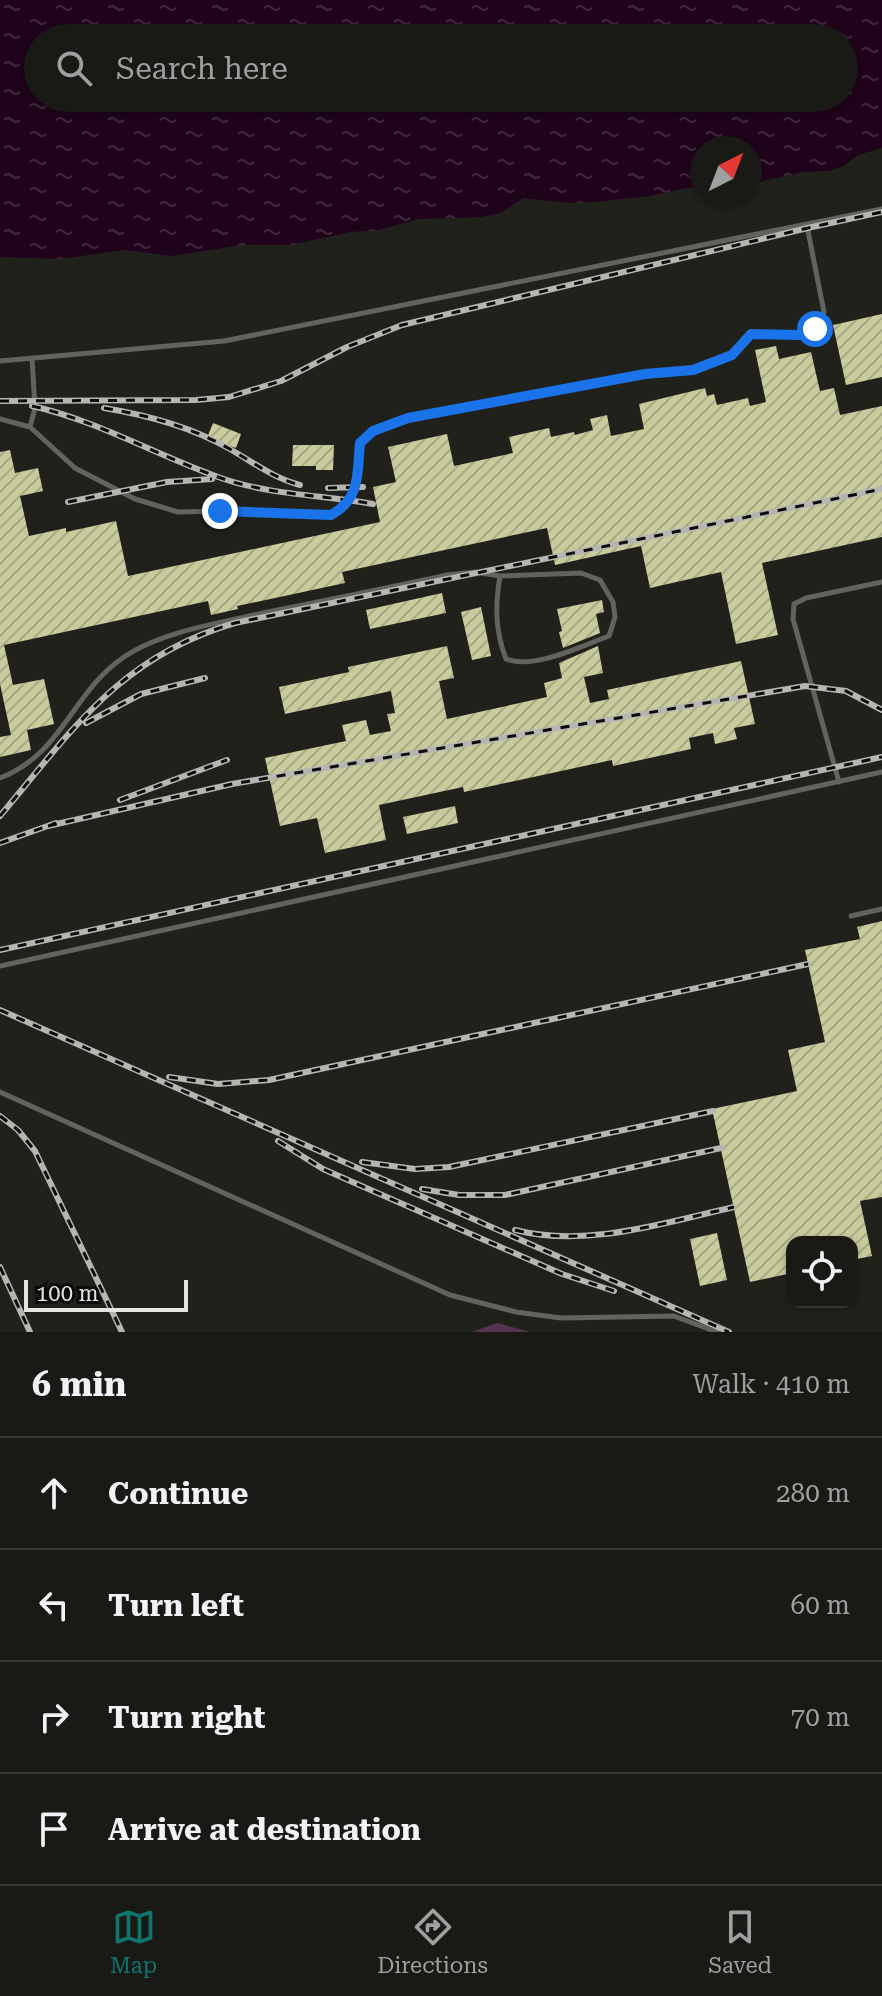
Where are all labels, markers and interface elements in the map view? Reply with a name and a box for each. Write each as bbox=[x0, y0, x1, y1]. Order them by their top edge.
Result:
search box bbox=[24, 24, 858, 112]
icon: search bbox=[52, 46, 96, 90]
text: Search here bbox=[116, 51, 288, 86]
north arrow bbox=[690, 136, 762, 208]
route start bbox=[797, 311, 833, 347]
route end bbox=[202, 493, 238, 529]
map controls bbox=[786, 1236, 858, 1308]
button: locate bbox=[786, 1236, 858, 1308]
scale bar bbox=[24, 1276, 188, 1312]
text: 100 m bbox=[36, 1281, 99, 1306]
text: 6 min bbox=[32, 1364, 127, 1404]
text: Walk · 410 m bbox=[692, 1369, 850, 1399]
icon: ahead bbox=[32, 1471, 76, 1515]
text: Continue bbox=[108, 1476, 248, 1511]
text: 280 m bbox=[776, 1478, 850, 1508]
icon: left bbox=[32, 1583, 76, 1627]
text: Turn left bbox=[108, 1588, 244, 1623]
text: 60 m bbox=[791, 1590, 850, 1620]
icon: right bbox=[32, 1695, 76, 1739]
text: Turn right bbox=[108, 1700, 265, 1735]
text: 70 m bbox=[791, 1702, 850, 1732]
icon: arrive bbox=[32, 1807, 76, 1851]
text: Arrive at destination bbox=[108, 1812, 421, 1847]
tab: Map bbox=[110, 1905, 157, 1978]
tab: Directions bbox=[377, 1905, 488, 1978]
tab: Saved bbox=[708, 1905, 772, 1978]

